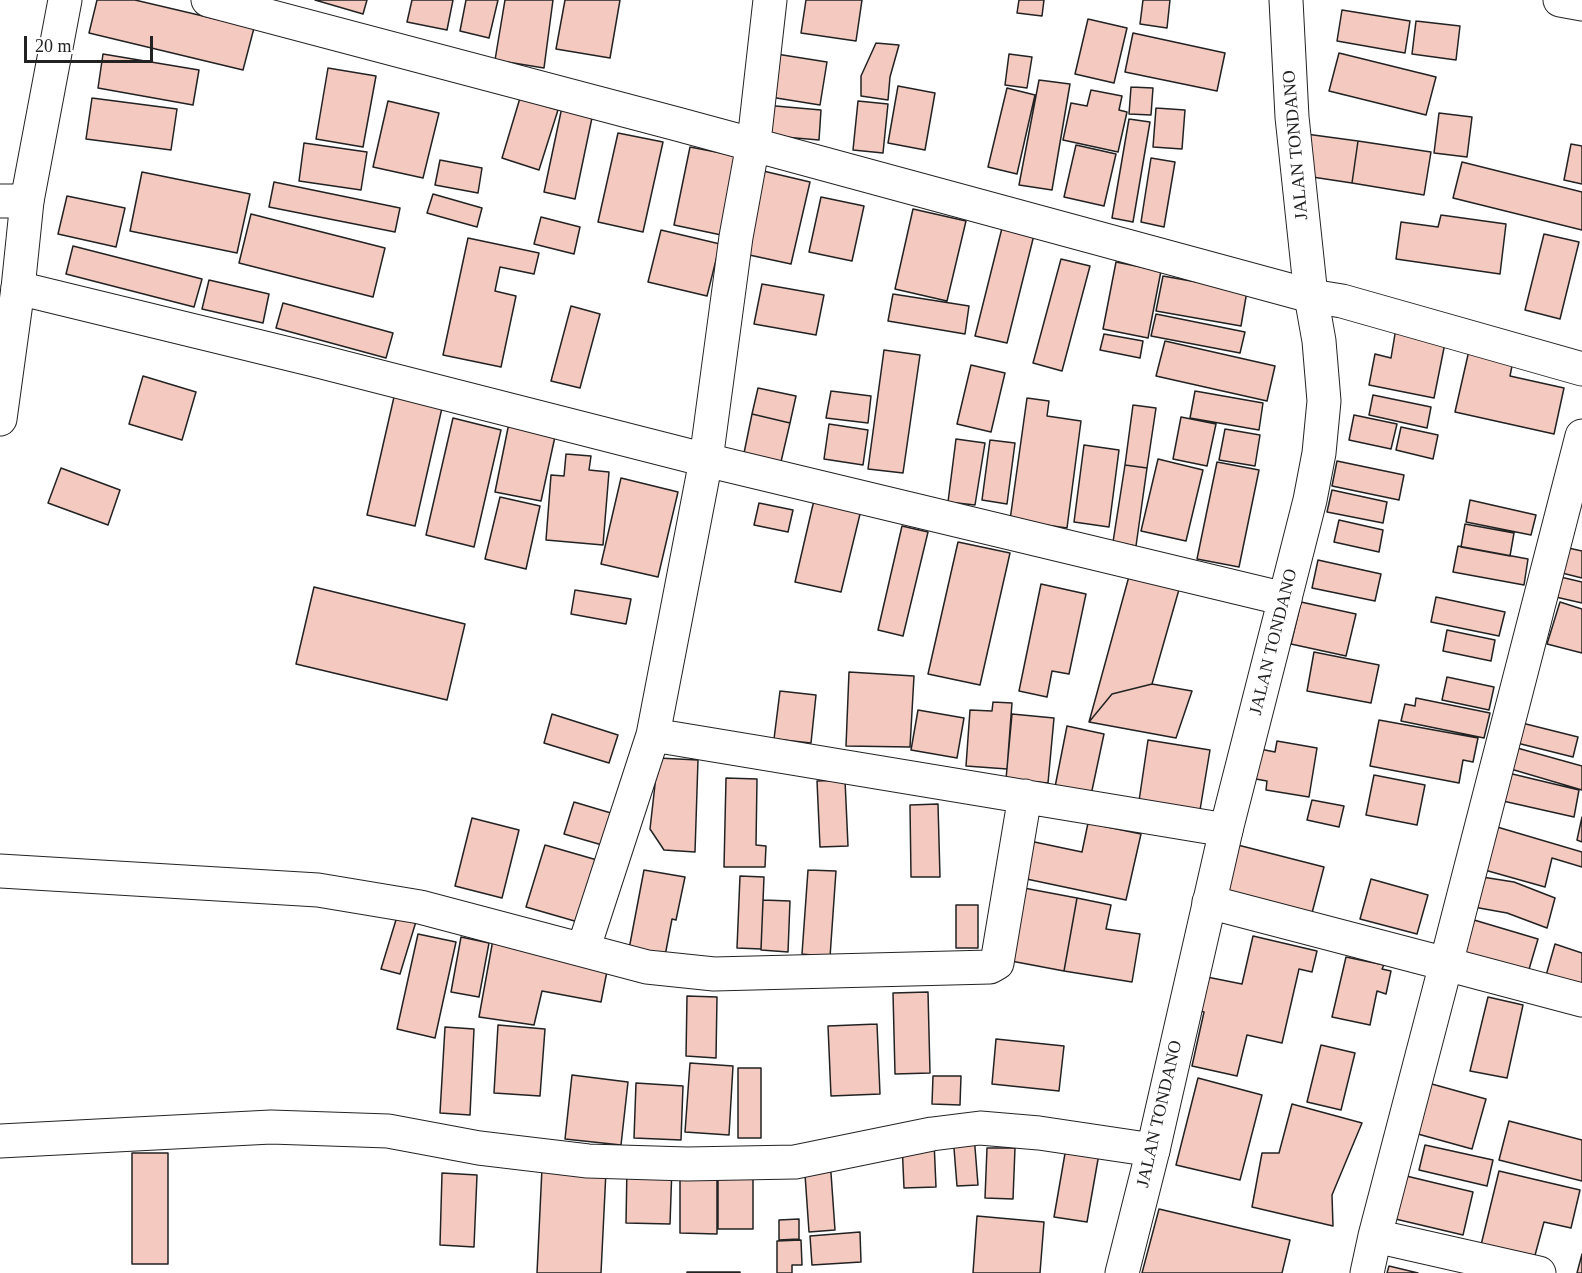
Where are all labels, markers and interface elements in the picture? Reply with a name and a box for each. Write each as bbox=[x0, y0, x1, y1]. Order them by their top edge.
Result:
scale bar bbox=[27, 24, 156, 62]
text: 20 m bbox=[35, 36, 72, 56]
street label: JALAN TONDANO bbox=[1279, 69, 1313, 221]
street label: JALAN TONDANO bbox=[1245, 567, 1303, 717]
street label: JALAN TONDANO bbox=[1133, 1038, 1187, 1190]

